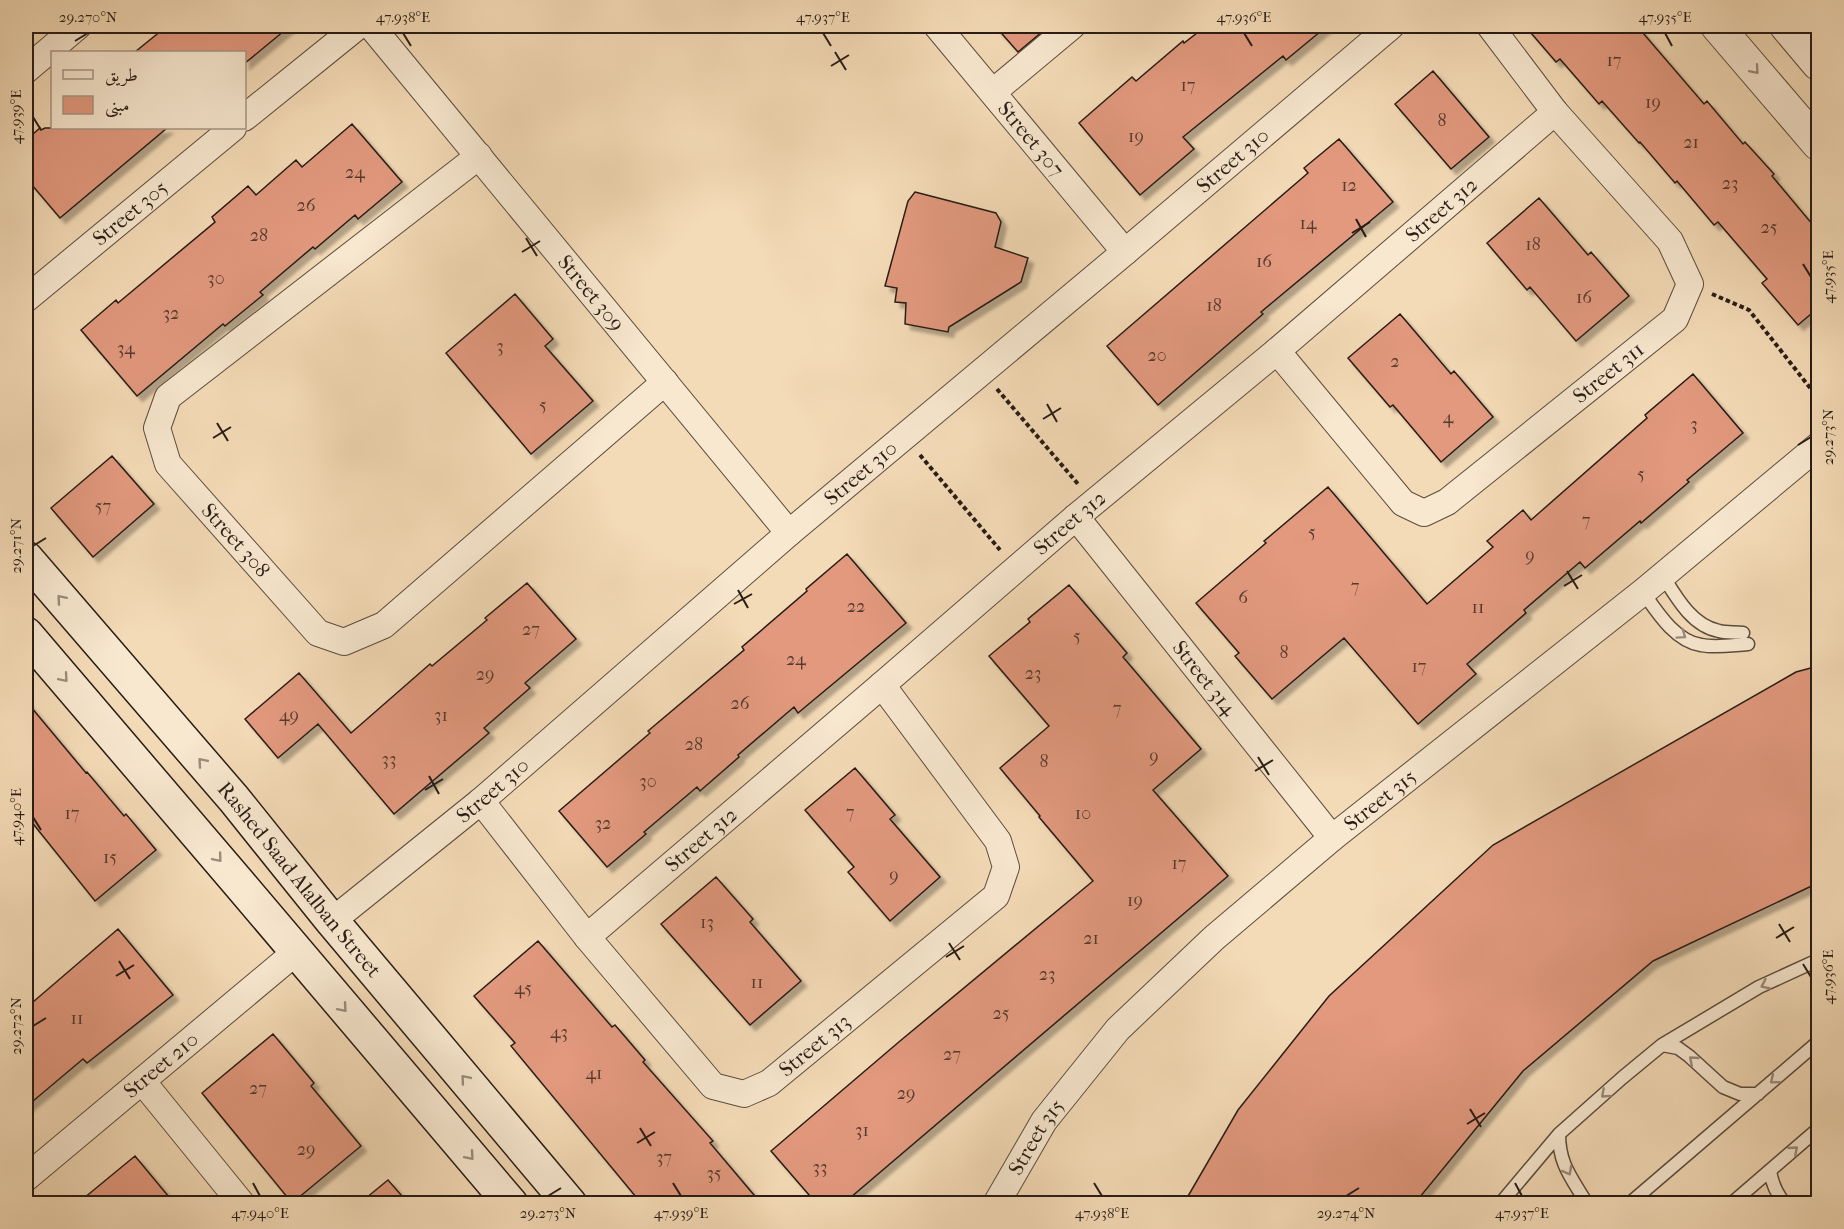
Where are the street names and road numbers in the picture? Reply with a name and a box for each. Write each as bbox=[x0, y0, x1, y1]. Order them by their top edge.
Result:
street label: Street 307 bbox=[993, 97, 1069, 181]
street label: Street 310 bbox=[1192, 123, 1274, 198]
street label: Street 312 bbox=[1401, 172, 1482, 247]
street label: Street 305 bbox=[88, 175, 172, 251]
street label: Street 309 bbox=[553, 250, 629, 336]
street label: Street 311 bbox=[1568, 337, 1648, 408]
street label: Street 310 bbox=[819, 436, 902, 510]
street label: Street 312 bbox=[1029, 485, 1111, 560]
street label: Street 308 bbox=[197, 498, 275, 582]
street label: Street 314 bbox=[1167, 636, 1242, 721]
street label: Street 310 bbox=[452, 753, 534, 828]
street label: Street 315 bbox=[1339, 764, 1421, 836]
street label: Rashed Saad Alalban Street bbox=[213, 777, 386, 982]
street label: Street 312 bbox=[660, 802, 742, 877]
street label: Street 313 bbox=[774, 1009, 855, 1082]
street label: Street 210 bbox=[119, 1027, 203, 1103]
street label: Street 315 bbox=[1003, 1094, 1069, 1179]

